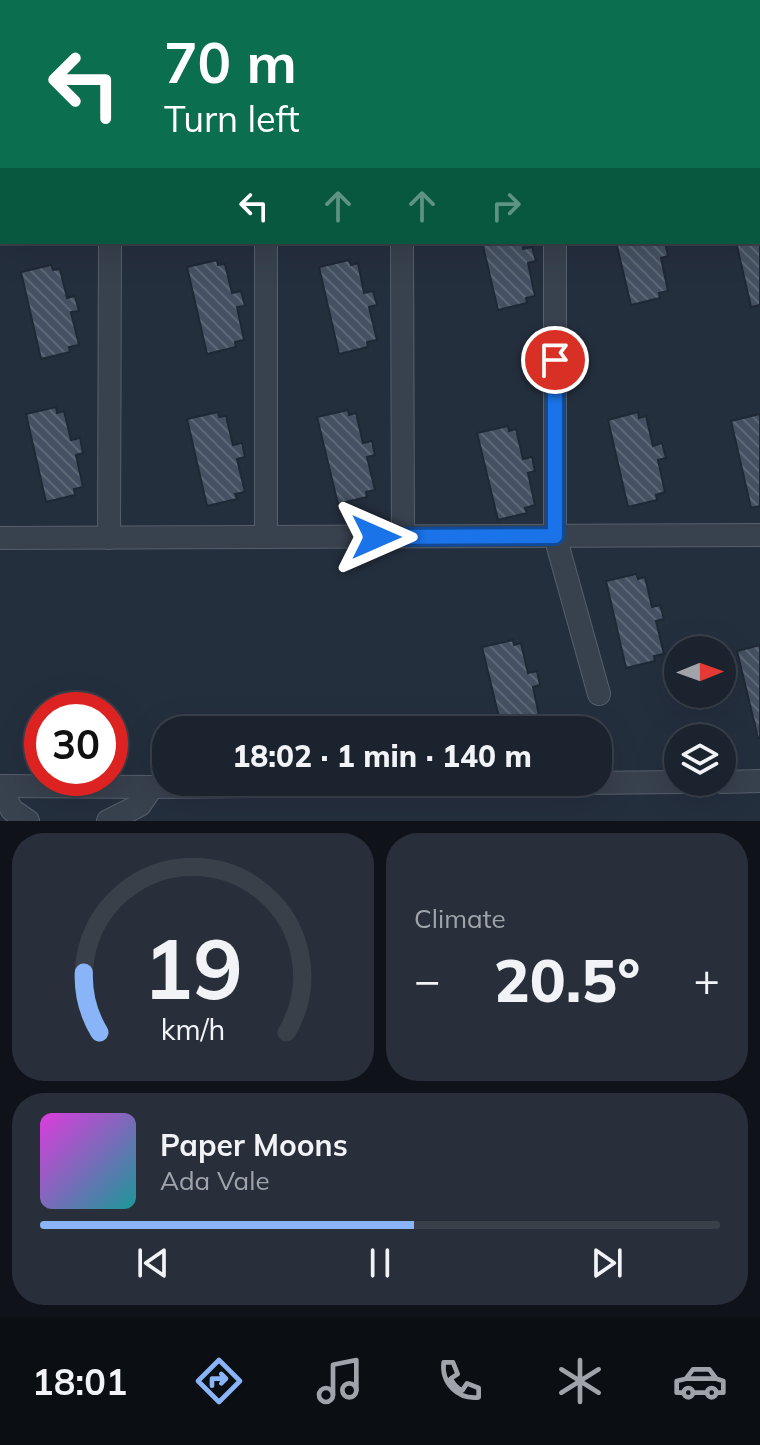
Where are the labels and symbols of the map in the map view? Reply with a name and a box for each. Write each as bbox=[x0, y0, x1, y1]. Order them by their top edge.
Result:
pin bbox=[521, 326, 589, 394]
position arrow bbox=[334, 495, 418, 579]
north arrow bbox=[664, 636, 736, 708]
speed limit sign: 30 bbox=[24, 692, 128, 796]

